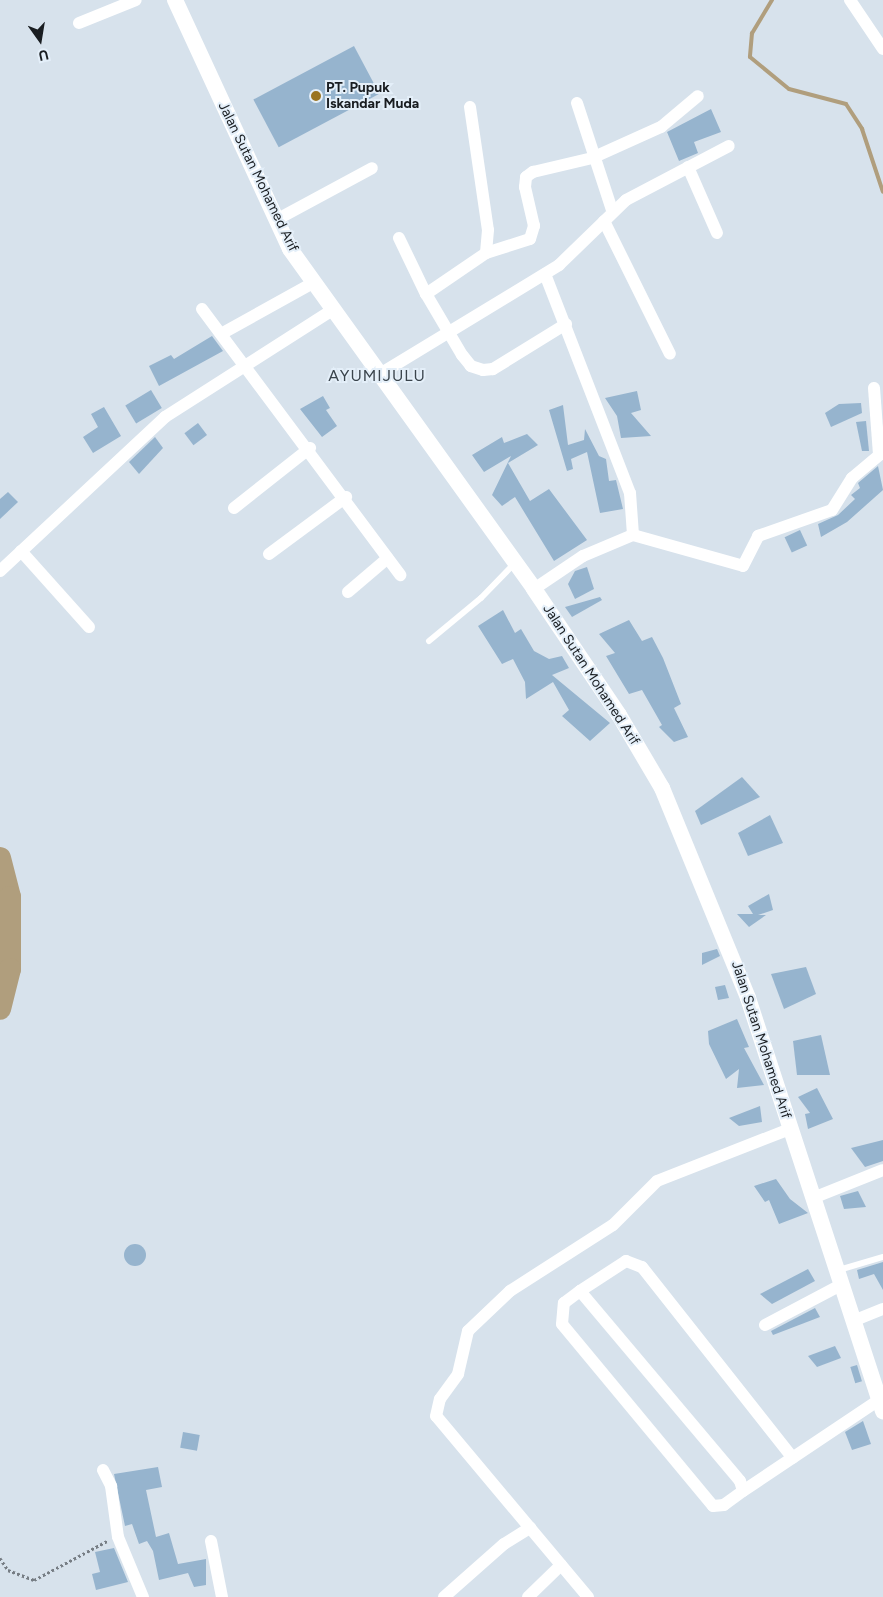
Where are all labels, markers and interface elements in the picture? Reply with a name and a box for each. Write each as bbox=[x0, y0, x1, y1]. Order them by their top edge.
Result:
north arrow bbox=[15, 15, 65, 65]
text: U bbox=[37, 46, 50, 64]
place label: PT. Pupuk Iskandar Muda bbox=[326, 80, 419, 112]
marker: PT. Pupuk Iskandar Muda bbox=[310, 90, 322, 102]
street label: Jalan Sutan Mohamed Arif bbox=[214, 99, 302, 255]
district label: AYUMIJULU bbox=[327, 366, 427, 386]
street label: Jalan Sutan Mohamed Arif bbox=[539, 601, 643, 749]
street label: Jalan Sutan Mohamed Arif bbox=[728, 959, 794, 1121]

